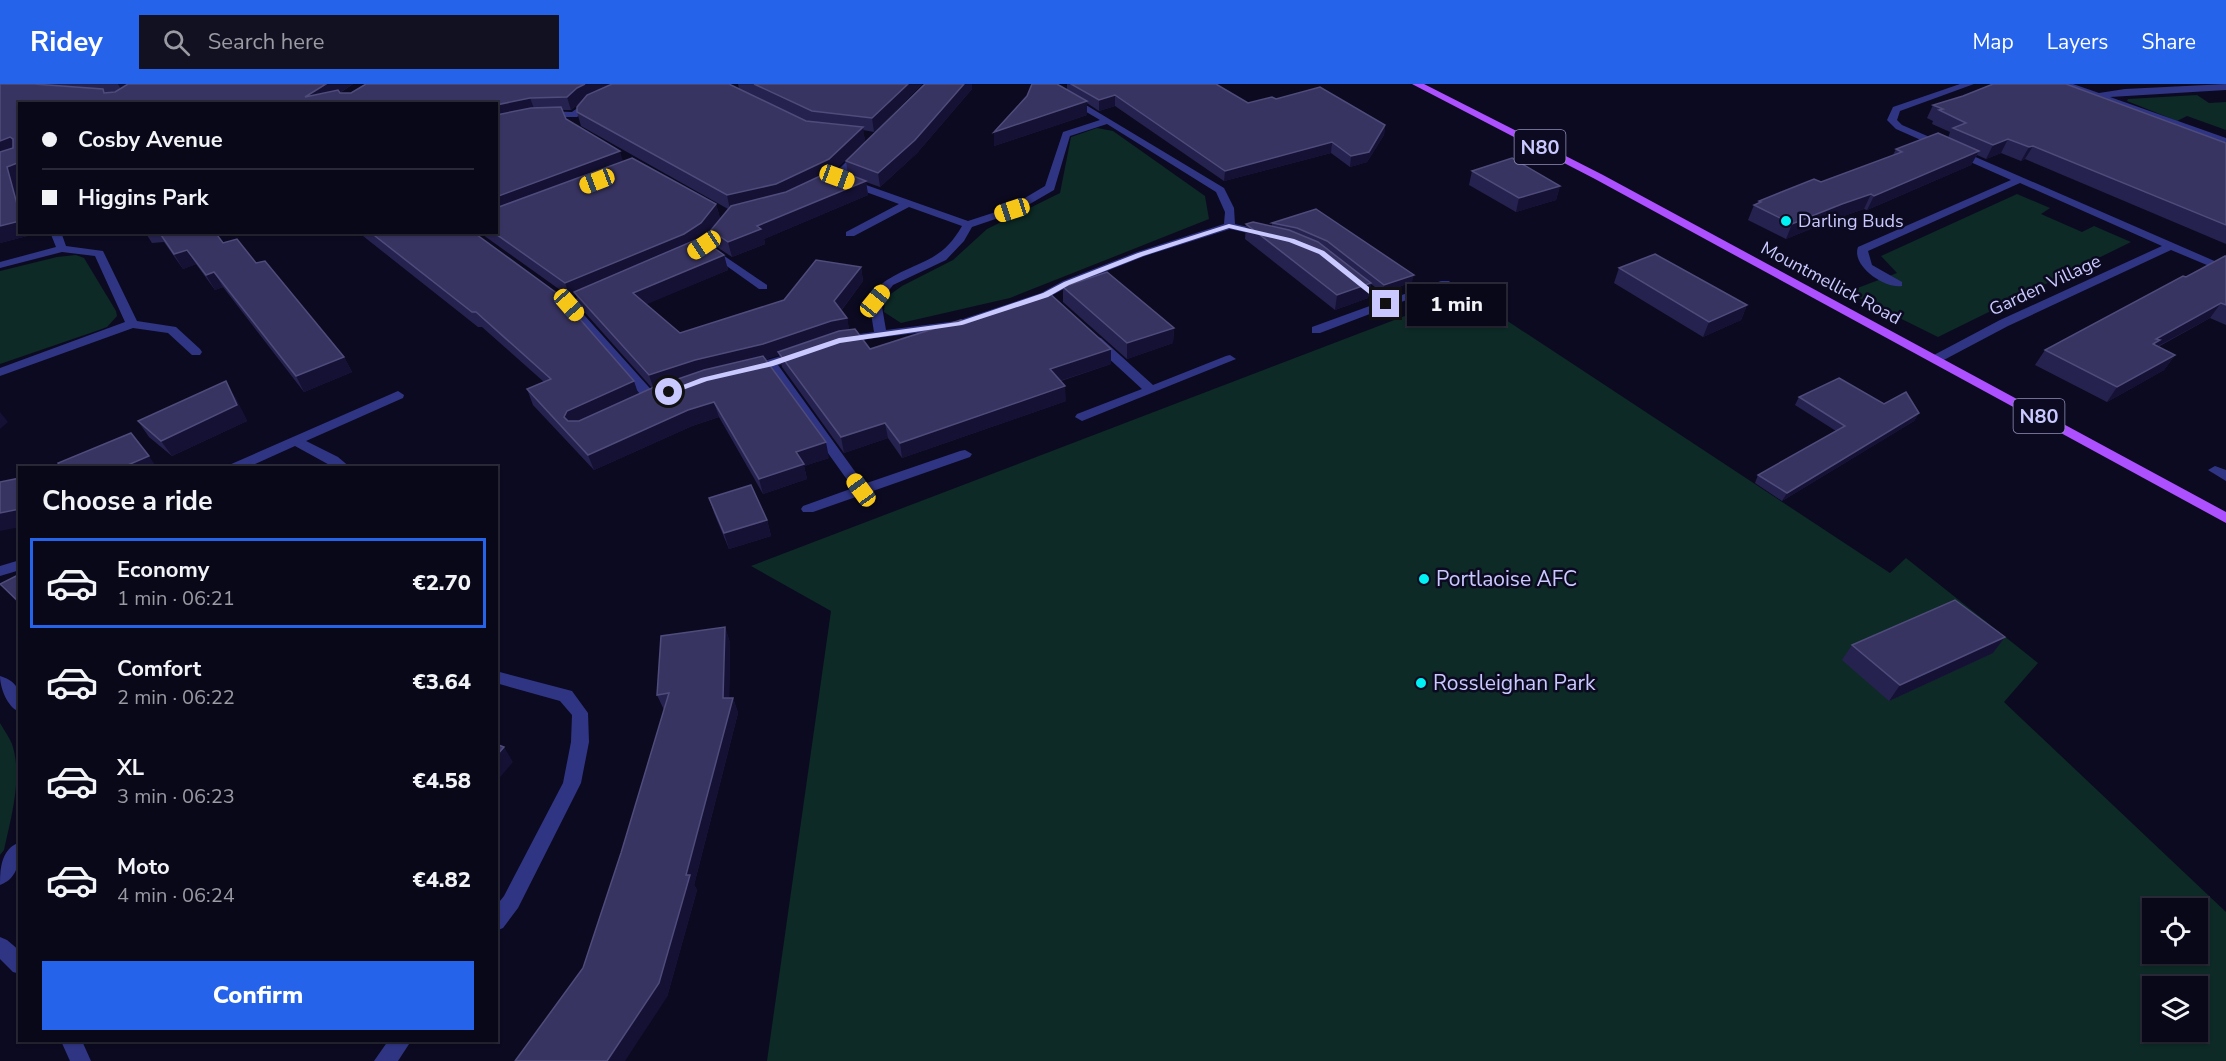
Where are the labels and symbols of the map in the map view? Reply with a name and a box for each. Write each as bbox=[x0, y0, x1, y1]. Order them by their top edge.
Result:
road number: N80 bbox=[1514, 130, 1566, 164]
car bbox=[817, 162, 857, 192]
car bbox=[577, 166, 617, 196]
car bbox=[992, 196, 1032, 224]
place label: Darling Buds bbox=[1798, 209, 1904, 233]
marker: Darling Buds bbox=[1779, 214, 1793, 228]
car bbox=[684, 227, 724, 263]
street label: Mountmellick Road bbox=[1757, 236, 1905, 330]
street label: Garden Village bbox=[1985, 249, 2105, 321]
car bbox=[857, 281, 893, 321]
callout: 1 min bbox=[1407, 283, 1506, 325]
car bbox=[550, 286, 588, 324]
route end bbox=[1372, 290, 1399, 317]
route start bbox=[655, 378, 682, 405]
road number: N80 bbox=[2014, 399, 2064, 433]
car bbox=[843, 470, 879, 510]
place label: Portlaoise AFC bbox=[1436, 565, 1577, 593]
marker: Portlaoise AFC bbox=[1417, 572, 1431, 586]
place label: Rossleighan Park bbox=[1433, 669, 1596, 697]
marker: Rossleighan Park bbox=[1414, 676, 1428, 690]

